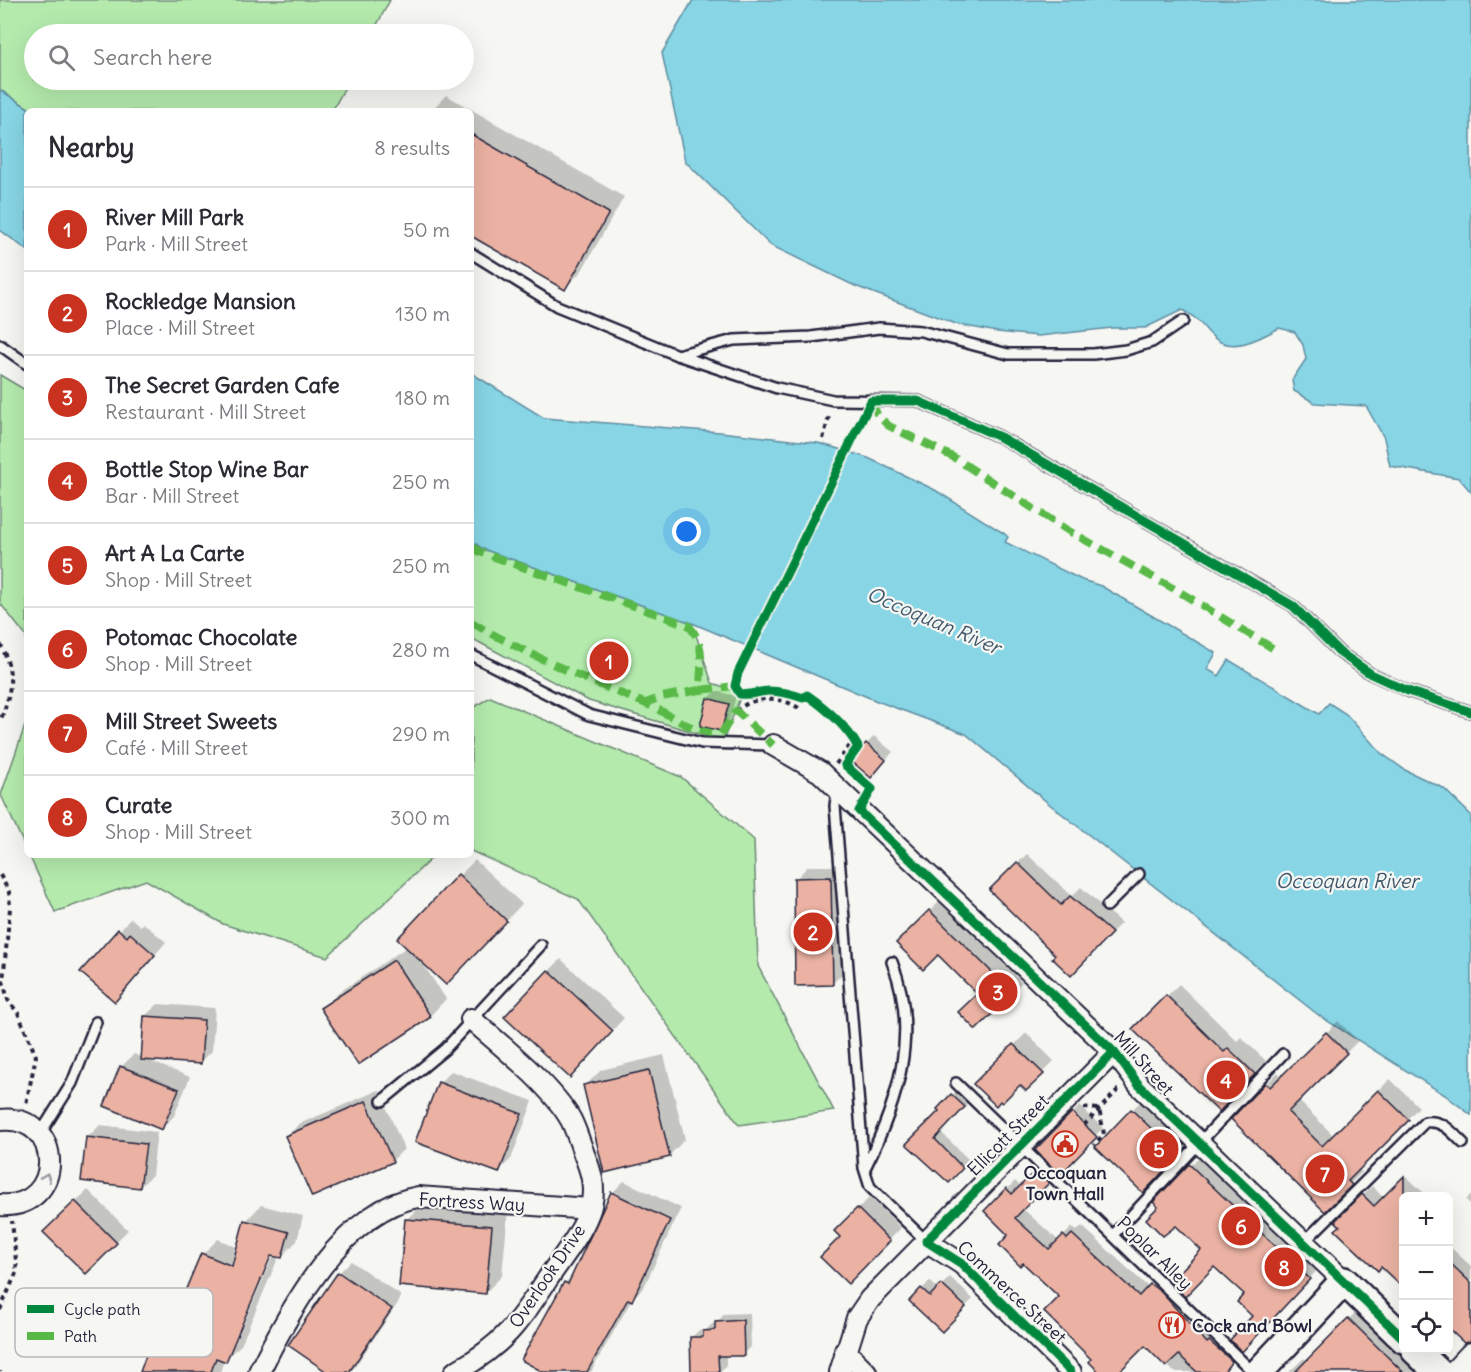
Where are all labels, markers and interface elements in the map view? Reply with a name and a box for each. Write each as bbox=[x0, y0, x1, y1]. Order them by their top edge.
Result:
search box bbox=[24, 24, 474, 90]
icon: search bbox=[45, 41, 78, 74]
text: Search here bbox=[93, 43, 212, 71]
text: Nearby bbox=[48, 131, 134, 164]
text: 8 results bbox=[374, 135, 450, 160]
text: River Mill Park bbox=[105, 203, 244, 231]
text: 1 bbox=[64, 217, 71, 242]
text: 50 m bbox=[403, 217, 450, 242]
text: Park · Mill Street bbox=[105, 231, 248, 256]
text: Rockledge Mansion bbox=[105, 287, 296, 315]
text: 2 bbox=[62, 301, 73, 326]
text: 130 m bbox=[395, 301, 450, 326]
text: Place · Mill Street bbox=[105, 315, 255, 340]
text: The Secret Garden Cafe bbox=[105, 371, 340, 399]
text: 3 bbox=[62, 385, 73, 410]
text: 180 m bbox=[395, 385, 450, 410]
text: Restaurant · Mill Street bbox=[105, 399, 306, 424]
text: Bottle Stop Wine Bar bbox=[105, 455, 309, 483]
text: 4 bbox=[62, 469, 73, 494]
text: 250 m bbox=[392, 469, 450, 494]
text: Bar · Mill Street bbox=[105, 483, 239, 508]
your location bbox=[672, 517, 701, 546]
text: Art A La Carte bbox=[105, 539, 245, 567]
text: 5 bbox=[62, 553, 73, 578]
text: 250 m bbox=[392, 553, 450, 578]
text: Shop · Mill Street bbox=[105, 567, 252, 592]
water label: Occoquan River bbox=[863, 581, 1007, 661]
text: Potomac Chocolate bbox=[105, 623, 297, 651]
text: 6 bbox=[62, 637, 73, 662]
text: 280 m bbox=[392, 637, 450, 662]
pin: 1 bbox=[590, 638, 628, 684]
text: Shop · Mill Street bbox=[105, 651, 252, 676]
text: Mill Street Sweets bbox=[105, 707, 277, 735]
text: 7 bbox=[63, 721, 72, 746]
text: 290 m bbox=[392, 721, 450, 746]
text: Café · Mill Street bbox=[105, 735, 248, 760]
text: Curate bbox=[105, 791, 172, 819]
text: 8 bbox=[62, 805, 73, 830]
text: 300 m bbox=[390, 805, 450, 830]
text: Shop · Mill Street bbox=[105, 819, 252, 844]
water label: Occoquan River bbox=[1276, 868, 1421, 893]
pin: 2 bbox=[794, 910, 832, 954]
pin: 3 bbox=[978, 970, 1018, 1014]
street label: Mill Street bbox=[1109, 1026, 1179, 1100]
pin: 4 bbox=[1206, 1058, 1246, 1102]
street label: Ellicott Street bbox=[962, 1089, 1054, 1181]
pin: 5 bbox=[1140, 1126, 1178, 1172]
public building icon: Occoquan Town Hall bbox=[1050, 1129, 1080, 1159]
pin: 7 bbox=[1306, 1152, 1344, 1196]
place label: Occoquan Town Hall bbox=[1023, 1161, 1107, 1205]
one-way arrow bbox=[38, 1173, 51, 1183]
street label: Fortress Way bbox=[418, 1188, 526, 1216]
map controls bbox=[1399, 1192, 1453, 1354]
button: + bbox=[1399, 1192, 1453, 1246]
pin: 6 bbox=[1222, 1204, 1260, 1248]
street label: Poplar Alley bbox=[1112, 1211, 1198, 1295]
street label: Overlook Drive bbox=[504, 1220, 590, 1332]
street label: Commerce Street bbox=[953, 1235, 1071, 1349]
pin: 8 bbox=[1264, 1244, 1304, 1290]
button: − bbox=[1399, 1246, 1453, 1300]
legend bbox=[15, 1288, 213, 1357]
text: Cycle path bbox=[64, 1299, 140, 1319]
button: locate bbox=[1399, 1300, 1453, 1354]
restaurant icon: Cock and Bowl bbox=[1157, 1310, 1187, 1340]
place label: Cock and Bowl bbox=[1192, 1314, 1312, 1337]
text: Path bbox=[64, 1326, 97, 1346]

